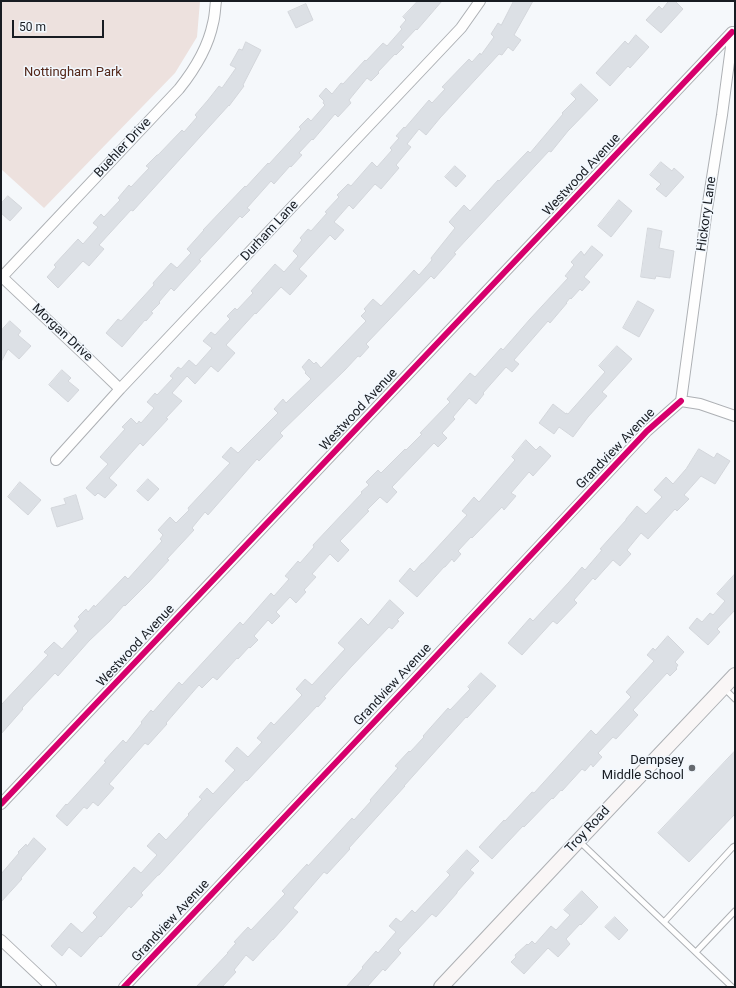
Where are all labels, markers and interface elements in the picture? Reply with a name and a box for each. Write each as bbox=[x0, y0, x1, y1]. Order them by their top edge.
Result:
scale bar bbox=[14, 12, 106, 38]
text: 50 m bbox=[19, 20, 46, 34]
park label: Nottingham Park bbox=[24, 65, 122, 81]
street label: Buehler Drive bbox=[91, 115, 155, 181]
street label: Westwood Avenue bbox=[540, 131, 624, 219]
street label: Hickory Lane bbox=[694, 176, 720, 252]
street label: Durham Lane bbox=[238, 197, 302, 265]
street label: Morgan Drive bbox=[29, 301, 95, 365]
street label: Westwood Avenue bbox=[317, 366, 401, 454]
street label: Grandview Avenue bbox=[573, 405, 659, 493]
street label: Westwood Avenue bbox=[94, 602, 178, 690]
street label: Grandview Avenue bbox=[351, 641, 435, 729]
place label: Dempsey Middle School bbox=[602, 753, 684, 784]
marker: Dempsey Middle School bbox=[687, 763, 697, 773]
street label: Troy Road bbox=[562, 803, 614, 857]
street label: Grandview Avenue bbox=[129, 877, 213, 965]

